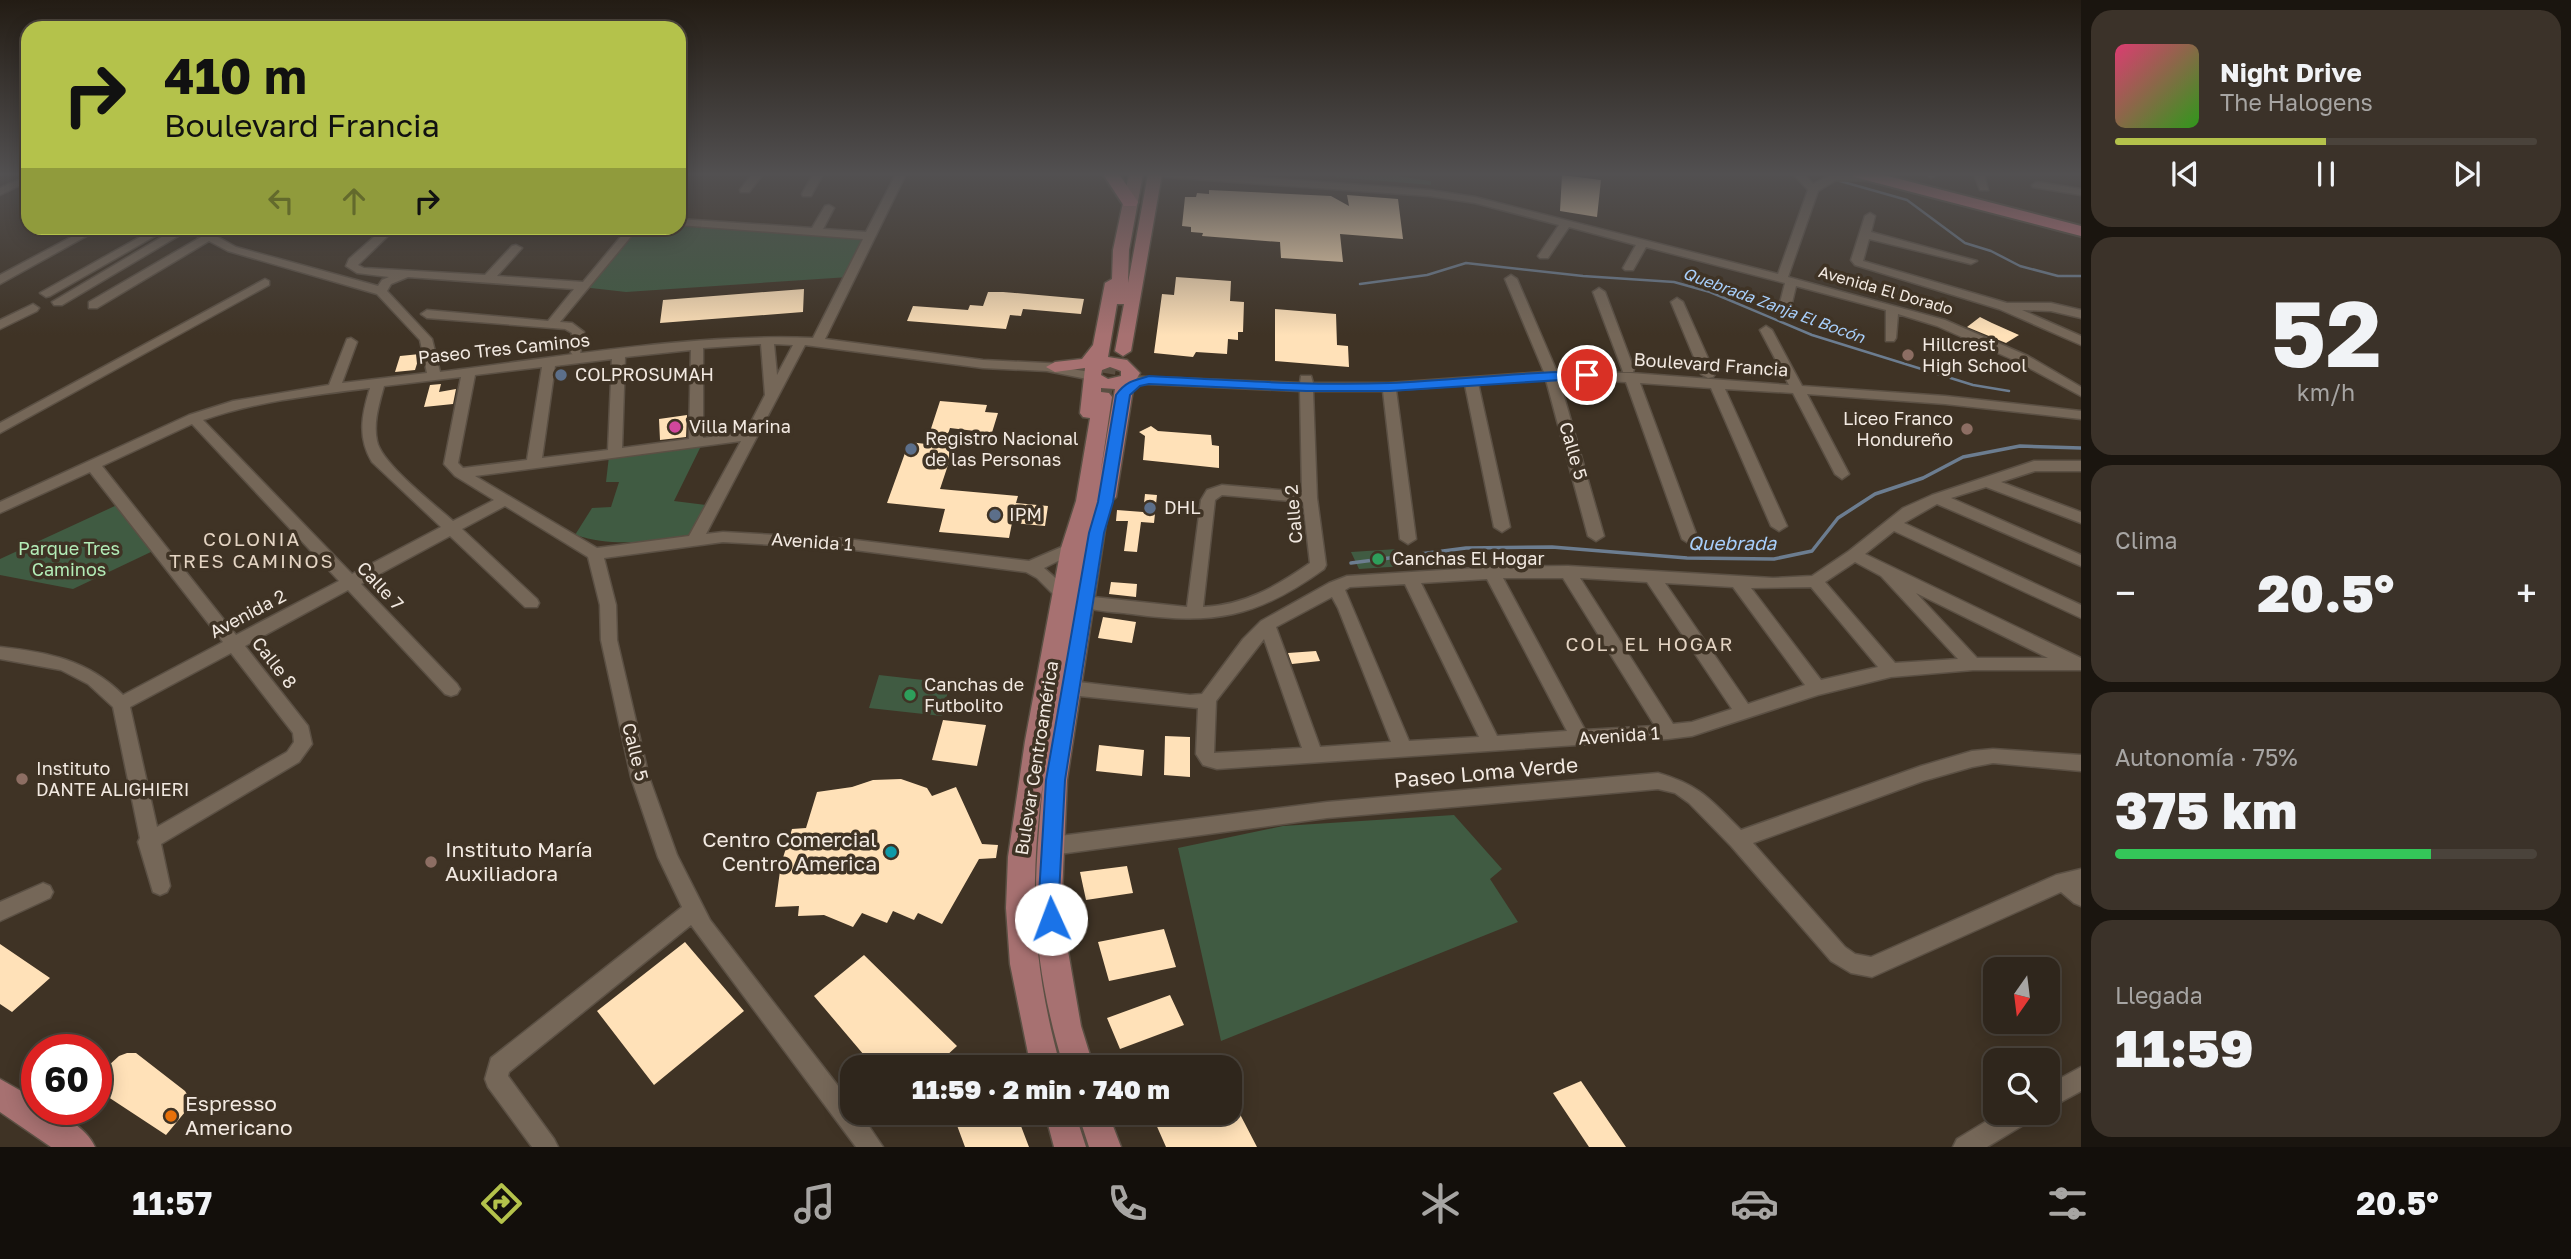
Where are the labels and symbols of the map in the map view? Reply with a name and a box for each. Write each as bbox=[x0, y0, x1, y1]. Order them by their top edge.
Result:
street label: Avenida El Dorado bbox=[1816, 261, 1956, 319]
water label: Quebrada Zanja El Bocón bbox=[1680, 263, 1869, 348]
street label: Paseo Tres Caminos bbox=[417, 328, 591, 368]
place label: Hillcrest High School bbox=[1922, 333, 2027, 376]
pin bbox=[1557, 345, 1617, 405]
marker: Hillcrest High School bbox=[1900, 347, 1916, 363]
street label: Boulevard Francia bbox=[1633, 348, 1789, 380]
place label: COLPROSUMAH bbox=[575, 363, 714, 385]
marker: COLPROSUMAH bbox=[553, 367, 569, 383]
place label: Liceo Franco Hondureño bbox=[1843, 407, 1953, 450]
place label: Villa Marina bbox=[689, 415, 791, 437]
marker: Villa Marina bbox=[667, 419, 683, 435]
street label: Calle 5 bbox=[1555, 419, 1593, 482]
marker: Liceo Franco Hondureño bbox=[1959, 421, 1975, 437]
place label: Registro Nacional de las Personas bbox=[925, 427, 1079, 470]
marker: Registro Nacional de las Personas bbox=[903, 441, 919, 457]
street label: Calle 2 bbox=[1279, 484, 1307, 545]
place label: DHL bbox=[1164, 496, 1201, 518]
marker: DHL bbox=[1142, 500, 1158, 516]
place label: IPM bbox=[1009, 503, 1042, 525]
marker: IPM bbox=[987, 507, 1003, 523]
district label: COLONIA TRES CAMINOS bbox=[169, 527, 335, 572]
street label: Avenida 1 bbox=[771, 527, 854, 555]
water label: Quebrada bbox=[1688, 531, 1778, 554]
park label: Parque Tres Caminos bbox=[18, 537, 120, 580]
place label: Canchas El Hogar bbox=[1392, 547, 1545, 569]
marker: Canchas El Hogar bbox=[1370, 551, 1386, 567]
street label: Calle 7 bbox=[353, 557, 409, 614]
street label: Avenida 2 bbox=[206, 584, 289, 642]
street label: Calle 8 bbox=[248, 632, 302, 693]
district label: COL. EL HOGAR bbox=[1566, 632, 1734, 655]
street label: Bulevar Centroamérica bbox=[1010, 659, 1062, 857]
place label: Canchas de Futbolito bbox=[924, 673, 1024, 716]
marker: Canchas de Futbolito bbox=[902, 687, 918, 703]
street label: Calle 5 bbox=[618, 720, 654, 783]
street label: Avenida 1 bbox=[1578, 721, 1661, 749]
street label: Paseo Loma Verde bbox=[1393, 751, 1579, 793]
place label: Instituto DANTE ALIGHIERI bbox=[36, 757, 190, 800]
marker: Instituto DANTE ALIGHIERI bbox=[14, 771, 30, 787]
place label: Centro Comercial Centro America bbox=[702, 826, 877, 876]
place label: Instituto María Auxiliadora bbox=[445, 836, 593, 886]
marker: Centro Comercial Centro America bbox=[883, 844, 899, 860]
marker: Instituto María Auxiliadora bbox=[423, 854, 439, 870]
position arrow bbox=[1014, 882, 1088, 956]
north arrow bbox=[1983, 957, 2060, 1034]
speed limit sign: 60 bbox=[21, 1034, 112, 1125]
place label: Espresso Americano bbox=[185, 1090, 292, 1140]
marker: Espresso Americano bbox=[163, 1108, 179, 1124]

